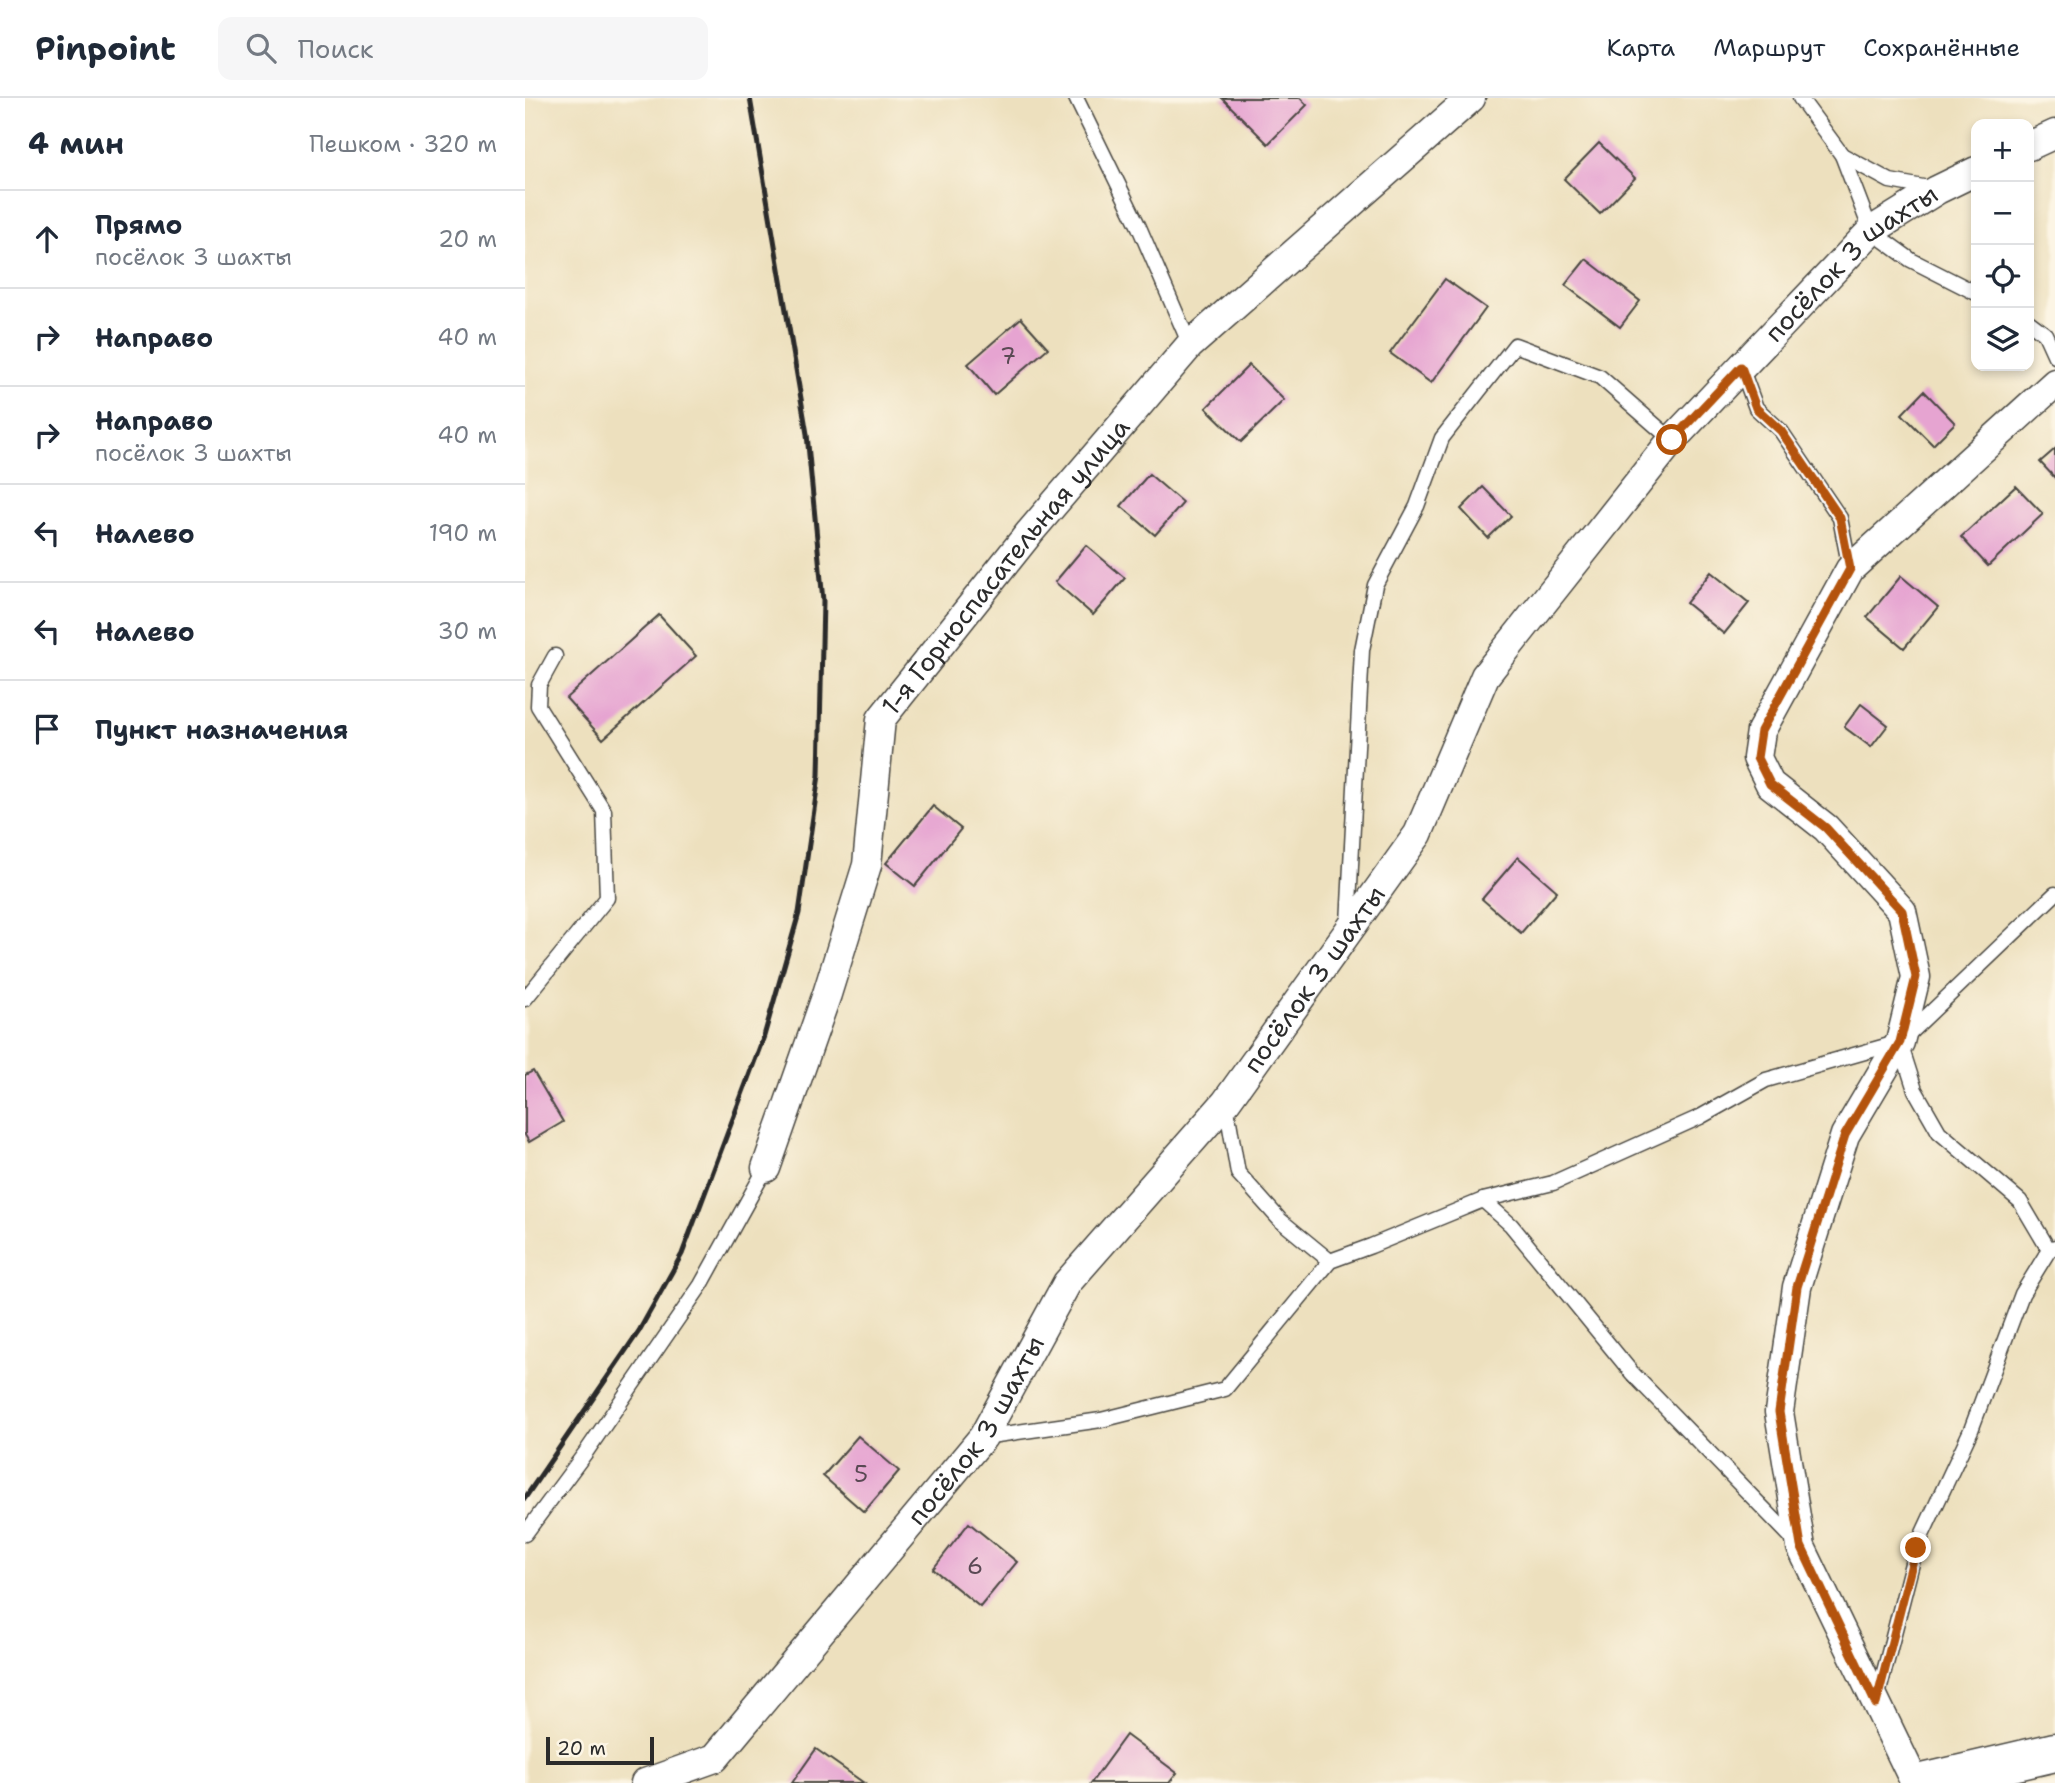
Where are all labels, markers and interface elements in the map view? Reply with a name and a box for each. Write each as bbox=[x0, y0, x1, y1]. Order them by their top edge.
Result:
search box bbox=[218, 17, 708, 80]
text: Pinpoint bbox=[35, 26, 176, 71]
icon: search bbox=[242, 29, 280, 67]
text: Поиск bbox=[298, 31, 374, 66]
text: Карта bbox=[1607, 32, 1675, 64]
text: Маршрут bbox=[1713, 32, 1825, 64]
text: Сохранённые bbox=[1863, 32, 2020, 64]
map controls bbox=[1971, 119, 2034, 371]
button: + bbox=[1971, 119, 2034, 182]
text: 4 мин bbox=[28, 123, 124, 164]
text: Пешком · 320 m bbox=[309, 129, 497, 159]
street label: посёлок 3 шахты bbox=[1756, 176, 1944, 349]
button: − bbox=[1971, 182, 2034, 245]
text: Прямо bbox=[95, 207, 183, 242]
icon: ahead bbox=[28, 220, 66, 258]
text: 20 m bbox=[438, 224, 497, 254]
text: посёлок 3 шахты bbox=[95, 242, 292, 272]
button: locate bbox=[1971, 245, 2034, 308]
button: layers bbox=[1971, 308, 2034, 371]
icon: right bbox=[28, 318, 66, 356]
text: Направо bbox=[95, 320, 213, 355]
text: 40 m bbox=[437, 322, 497, 352]
house number: 7 bbox=[1000, 341, 1016, 371]
text: Направо bbox=[95, 403, 213, 438]
street label: 1-я Горноспасательная улица bbox=[873, 410, 1137, 722]
icon: right bbox=[28, 416, 66, 454]
text: 40 m bbox=[437, 420, 497, 450]
route start bbox=[1656, 424, 1687, 455]
text: посёлок 3 шахты bbox=[95, 438, 292, 468]
icon: left bbox=[28, 514, 66, 552]
text: Налево bbox=[95, 516, 195, 551]
text: 190 m bbox=[429, 518, 497, 548]
icon: left bbox=[28, 612, 66, 650]
text: Налево bbox=[95, 614, 195, 649]
text: 30 m bbox=[438, 616, 497, 646]
icon: arrive bbox=[28, 710, 66, 748]
text: Пункт назначения bbox=[95, 712, 348, 747]
street label: посёлок 3 шахты bbox=[1235, 878, 1393, 1080]
street label: посёлок 3 шахты bbox=[899, 1329, 1052, 1532]
house number: 5 bbox=[854, 1459, 868, 1489]
route end bbox=[1900, 1532, 1931, 1563]
house number: 6 bbox=[967, 1551, 983, 1581]
scale bar bbox=[546, 1734, 655, 1766]
text: 20 m bbox=[557, 1736, 606, 1761]

